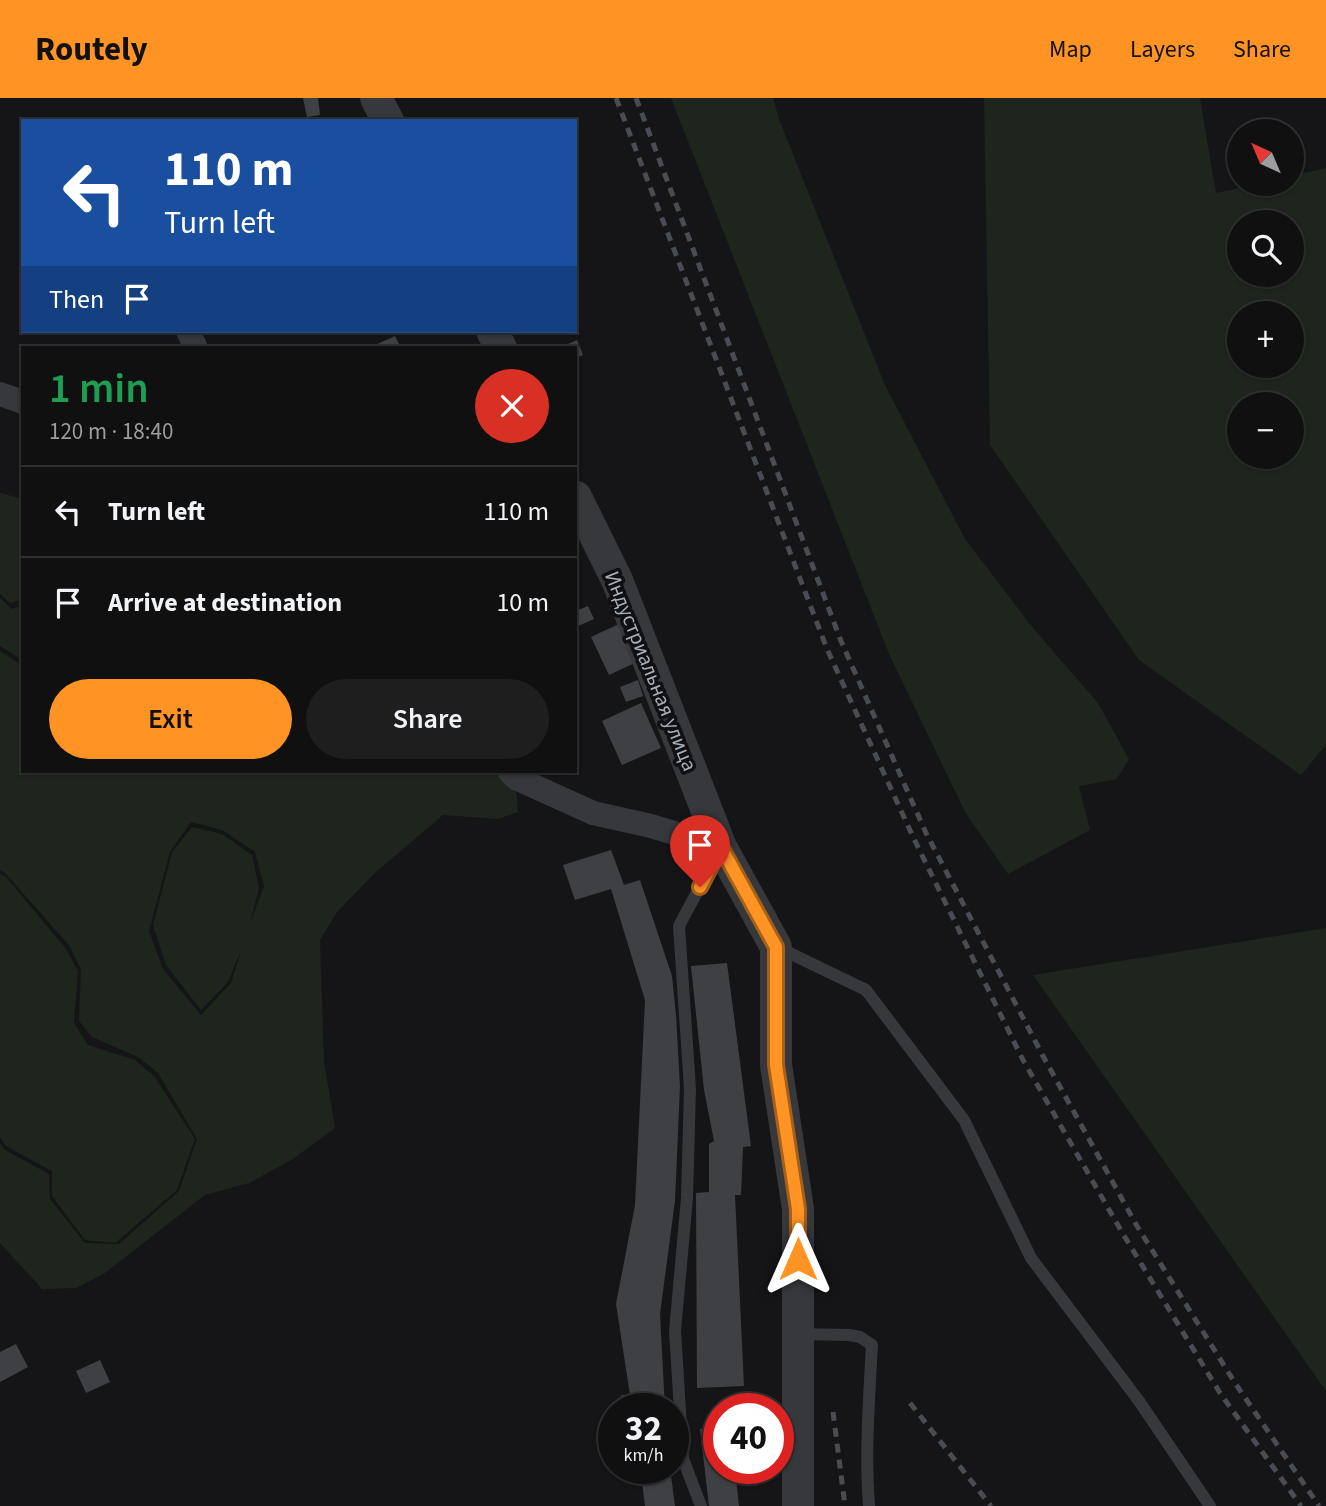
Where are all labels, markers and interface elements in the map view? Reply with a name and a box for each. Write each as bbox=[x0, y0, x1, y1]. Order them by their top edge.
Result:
text: Routely bbox=[35, 26, 148, 73]
text: Map bbox=[1049, 32, 1092, 67]
text: Layers bbox=[1130, 32, 1195, 67]
text: Share bbox=[1233, 32, 1291, 67]
north arrow bbox=[1227, 119, 1304, 196]
map controls bbox=[1227, 119, 1304, 469]
text: 110 m bbox=[164, 135, 293, 205]
icon: left bbox=[49, 147, 140, 238]
text: Turn left bbox=[164, 200, 275, 246]
button: search bbox=[1227, 210, 1304, 287]
icon: arrive bbox=[118, 280, 156, 318]
text: Then bbox=[49, 281, 104, 318]
button: + bbox=[1227, 301, 1304, 378]
text: 1 min bbox=[49, 359, 149, 419]
button: close bbox=[475, 369, 549, 443]
button: − bbox=[1227, 392, 1304, 469]
text: 120 m · 18:40 bbox=[49, 415, 173, 448]
icon: left bbox=[49, 493, 87, 531]
text: Turn left bbox=[108, 493, 205, 530]
text: 110 m bbox=[483, 493, 549, 530]
street label: Индустриальная улица bbox=[597, 566, 705, 776]
icon: arrive bbox=[49, 584, 87, 622]
text: Arrive at destination bbox=[108, 584, 342, 621]
text: 10 m bbox=[496, 584, 549, 621]
button: Exit bbox=[49, 679, 292, 759]
button: Share bbox=[306, 679, 549, 759]
pin bbox=[670, 815, 730, 887]
icon: arrive bbox=[681, 826, 719, 864]
position arrow bbox=[761, 1222, 835, 1296]
speed limit sign: 40 bbox=[703, 1393, 794, 1484]
text: 32 bbox=[625, 1404, 662, 1454]
text: km/h bbox=[624, 1443, 663, 1468]

